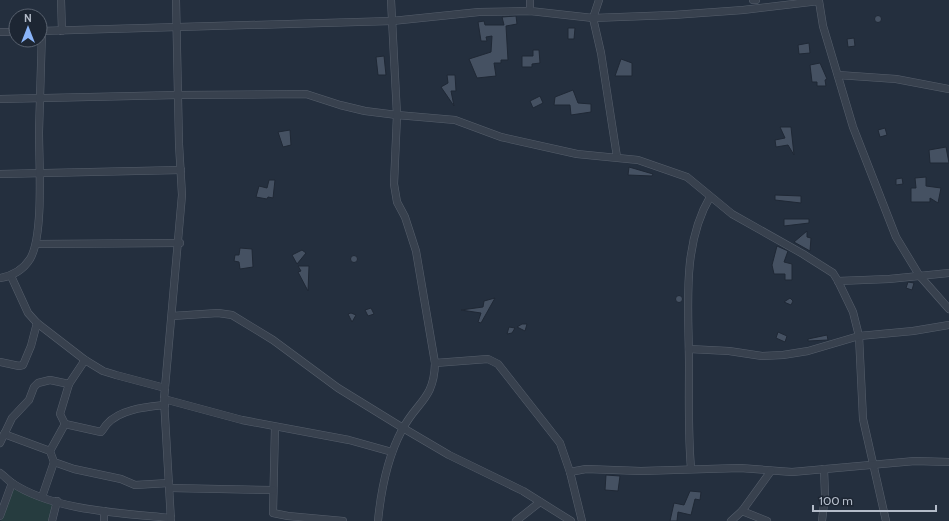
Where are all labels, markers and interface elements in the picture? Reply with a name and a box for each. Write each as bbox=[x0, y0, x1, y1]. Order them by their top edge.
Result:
north arrow bbox=[8, 8, 48, 48]
text: N bbox=[24, 11, 32, 25]
scale bar bbox=[813, 487, 936, 513]
text: 100 m bbox=[819, 493, 853, 508]

